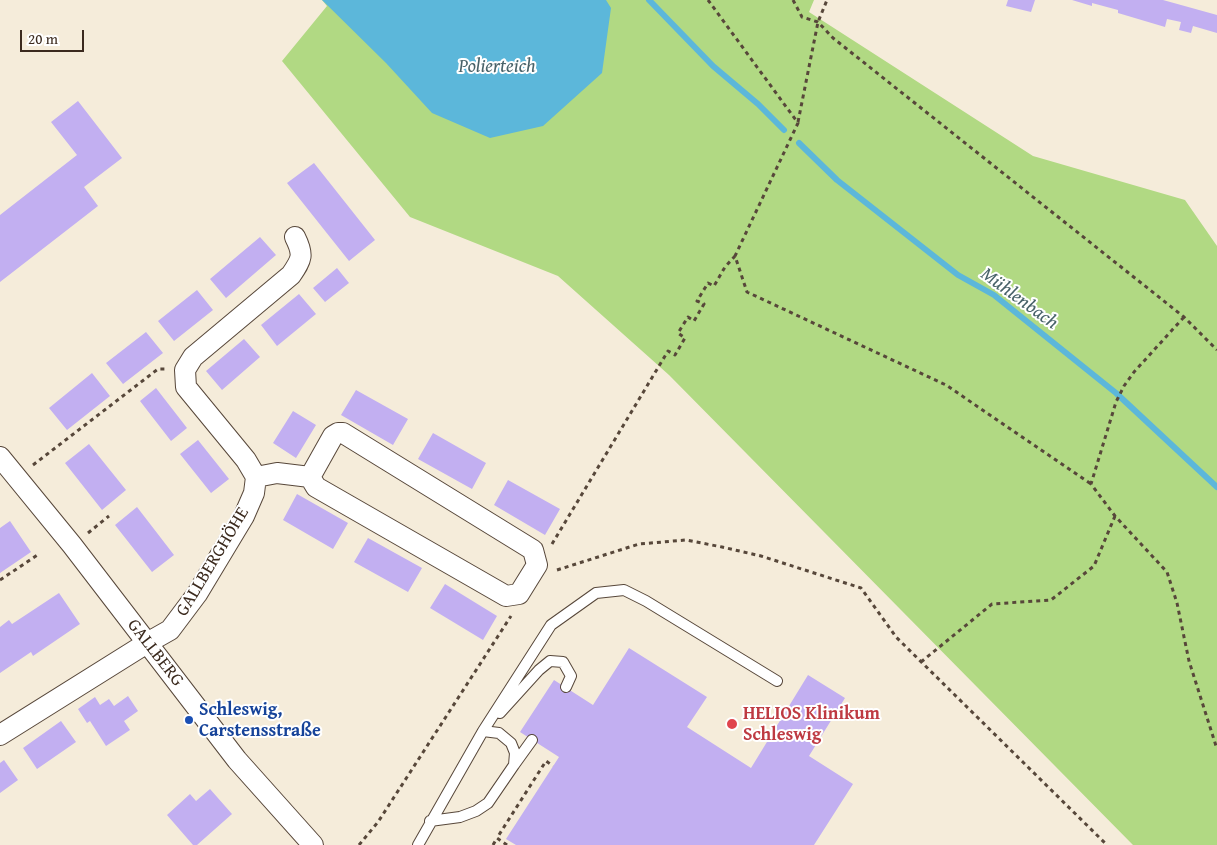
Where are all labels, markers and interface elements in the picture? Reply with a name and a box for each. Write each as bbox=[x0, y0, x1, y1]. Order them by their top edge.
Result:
scale bar bbox=[22, 20, 86, 52]
text: 20 m bbox=[28, 28, 58, 49]
water label: Polierteich bbox=[458, 56, 536, 78]
water label: Mühlenbach bbox=[976, 263, 1062, 335]
street label: GALLBERGHÖHE bbox=[172, 504, 254, 620]
street label: GALLBERG bbox=[122, 615, 188, 691]
place label: Schleswig, Carstensstraße bbox=[199, 699, 321, 742]
place label: HELIOS Klinikum Schleswig bbox=[743, 703, 880, 746]
marker: Schleswig, Carstensstraße bbox=[183, 714, 195, 726]
marker: HELIOS Klinikum Schleswig bbox=[725, 717, 739, 731]

